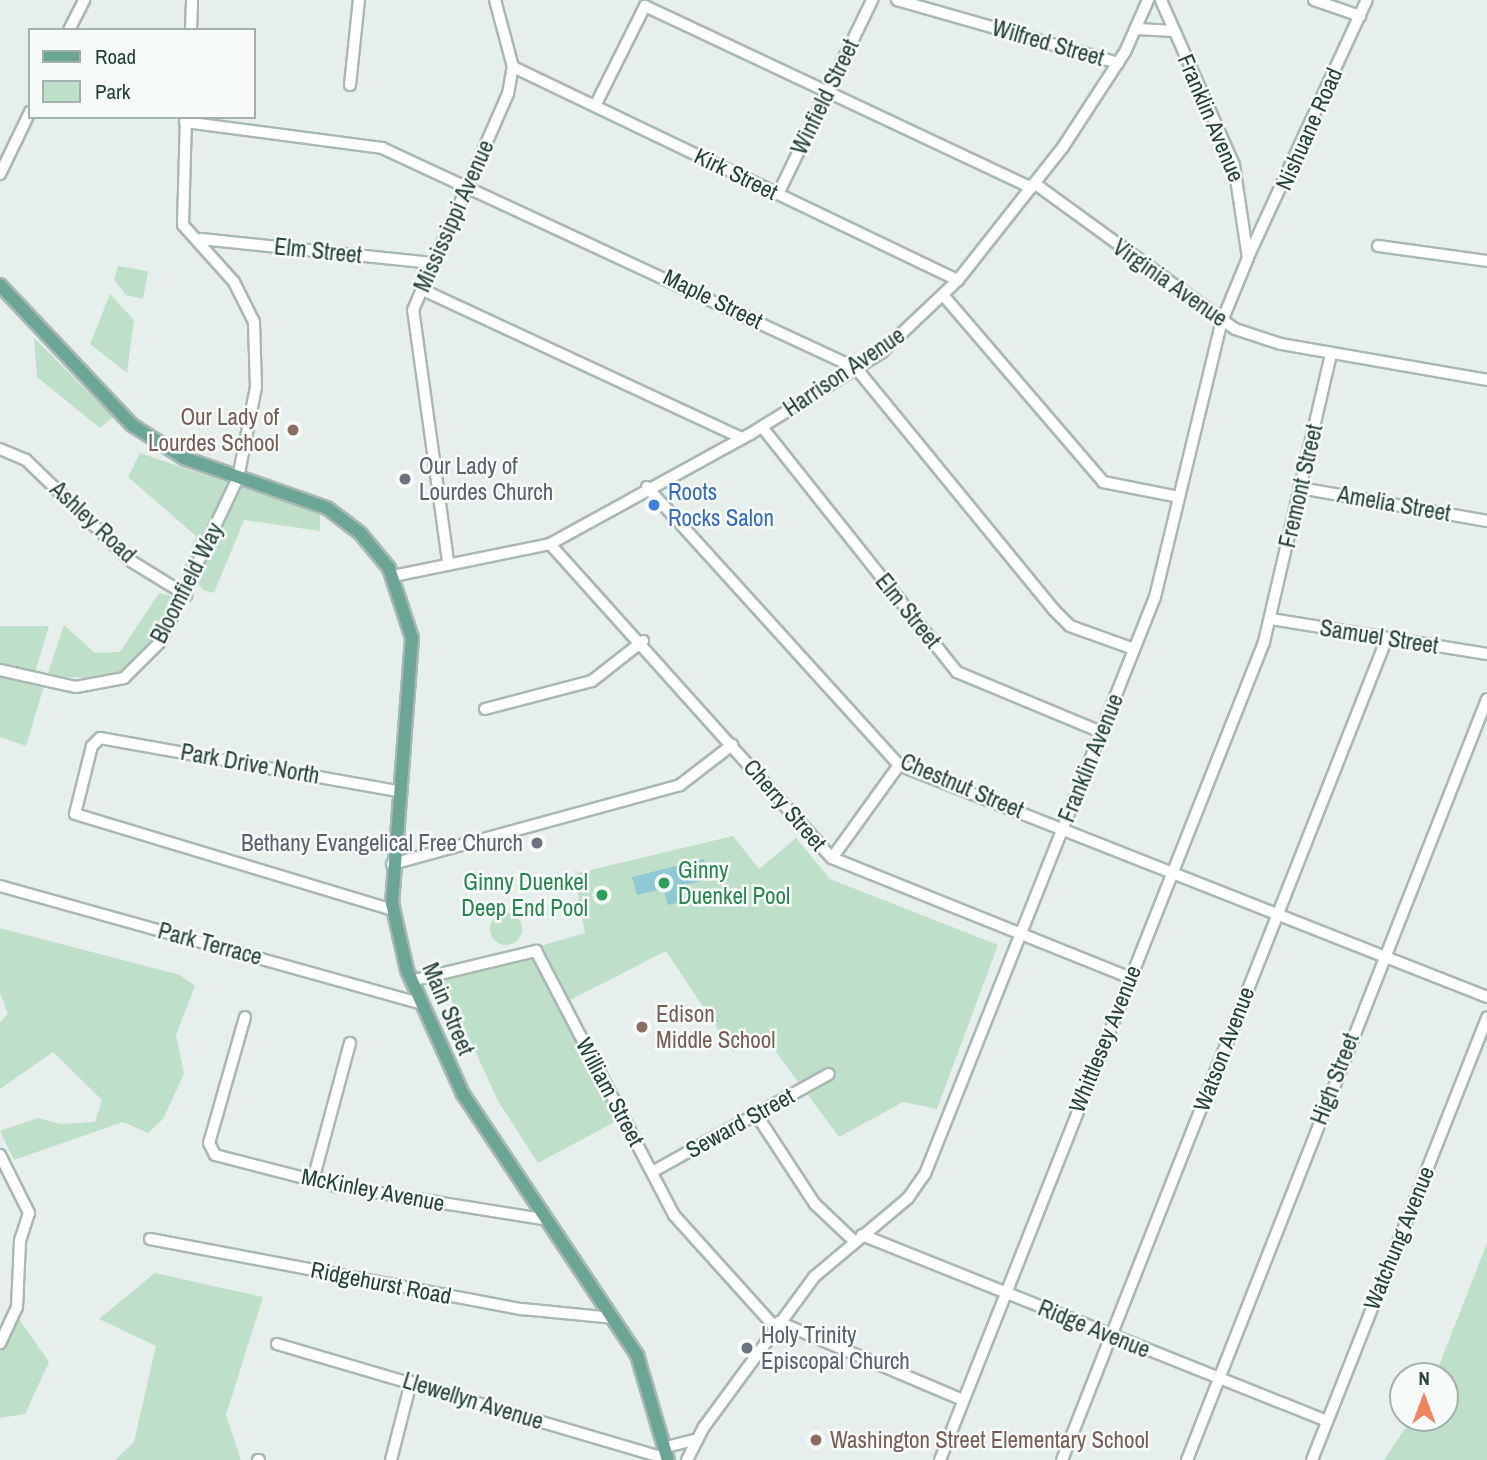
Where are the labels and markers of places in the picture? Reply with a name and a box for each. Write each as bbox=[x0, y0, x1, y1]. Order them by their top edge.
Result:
place label: Our Lady of Lourdes School bbox=[148, 403, 279, 457]
marker: Our Lady of Lourdes School bbox=[285, 422, 301, 438]
place label: Our Lady of Lourdes Church bbox=[419, 452, 553, 506]
marker: Our Lady of Lourdes Church bbox=[397, 471, 413, 487]
place label: Roots Rocks Salon bbox=[668, 478, 774, 532]
marker: Roots Rocks Salon bbox=[646, 497, 662, 513]
place label: Bethany Evangelical Free Church bbox=[241, 829, 523, 857]
marker: Bethany Evangelical Free Church bbox=[529, 835, 545, 851]
place label: Ginny Duenkel Pool bbox=[678, 856, 790, 910]
place label: Ginny Duenkel Deep End Pool bbox=[461, 868, 588, 922]
marker: Ginny Duenkel Pool bbox=[656, 875, 672, 891]
marker: Ginny Duenkel Deep End Pool bbox=[594, 887, 610, 903]
place label: Edison Middle School bbox=[656, 1000, 776, 1054]
marker: Edison Middle School bbox=[634, 1019, 650, 1035]
place label: Holy Trinity Episcopal Church bbox=[761, 1321, 910, 1375]
marker: Holy Trinity Episcopal Church bbox=[739, 1340, 755, 1356]
place label: Washington Street Elementary School bbox=[830, 1426, 1149, 1454]
marker: Washington Street Elementary School bbox=[808, 1432, 824, 1448]

